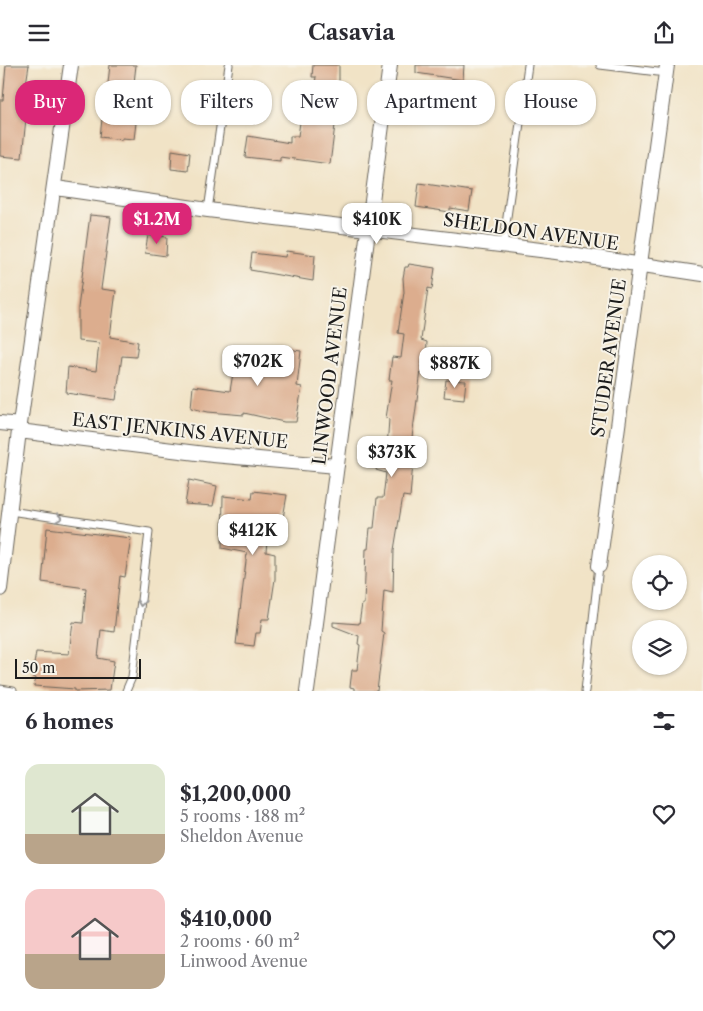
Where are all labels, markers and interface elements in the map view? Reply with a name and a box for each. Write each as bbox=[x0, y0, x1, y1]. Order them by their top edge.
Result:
icon: menu bbox=[25, 19, 53, 47]
text: Casavia bbox=[308, 19, 395, 46]
icon: share bbox=[650, 19, 678, 47]
chip: Buy bbox=[15, 80, 85, 125]
chip: Rent bbox=[95, 80, 171, 125]
chip: Filters bbox=[181, 80, 272, 125]
chip: New bbox=[282, 80, 357, 125]
chip: Apartment bbox=[367, 80, 495, 125]
chip: House bbox=[505, 80, 596, 125]
pin: $1.2M bbox=[122, 203, 192, 245]
pin: $410K bbox=[342, 203, 412, 245]
text: $1.2M bbox=[133, 209, 181, 229]
text: $410K bbox=[353, 209, 401, 229]
street label: SHELDON AVENUE bbox=[442, 209, 620, 255]
street label: STUDER AVENUE bbox=[587, 277, 631, 439]
street label: LINWOOD AVENUE bbox=[308, 286, 352, 466]
pin: $702K bbox=[223, 345, 293, 387]
pin: $887K bbox=[420, 347, 490, 389]
text: $702K bbox=[233, 351, 283, 371]
text: $887K bbox=[430, 353, 480, 373]
street label: EAST JENKINS AVENUE bbox=[71, 409, 289, 453]
pin: $373K bbox=[357, 435, 427, 478]
text: $373K bbox=[368, 442, 416, 462]
one-way arrow bbox=[54, 513, 63, 523]
pin: $412K bbox=[218, 513, 288, 556]
text: $412K bbox=[229, 520, 277, 540]
map controls bbox=[632, 555, 687, 675]
button: locate bbox=[632, 555, 687, 610]
one-way arrow bbox=[136, 599, 147, 607]
button: layers bbox=[632, 620, 687, 675]
scale bar bbox=[15, 656, 141, 679]
text: 50 m bbox=[22, 659, 55, 677]
icon: filters bbox=[650, 707, 678, 735]
text: 6 homes bbox=[25, 709, 114, 734]
text: $1,200,000 bbox=[180, 781, 292, 806]
icon: home bbox=[65, 784, 125, 844]
icon: heart bbox=[650, 800, 678, 828]
text: 5 rooms · 188 m² bbox=[180, 806, 305, 826]
text: Sheldon Avenue bbox=[180, 826, 303, 846]
text: $410,000 bbox=[180, 906, 272, 931]
icon: home bbox=[65, 909, 125, 969]
icon: heart bbox=[650, 925, 678, 953]
text: 2 rooms · 60 m² bbox=[180, 931, 300, 951]
text: Linwood Avenue bbox=[180, 951, 308, 971]

